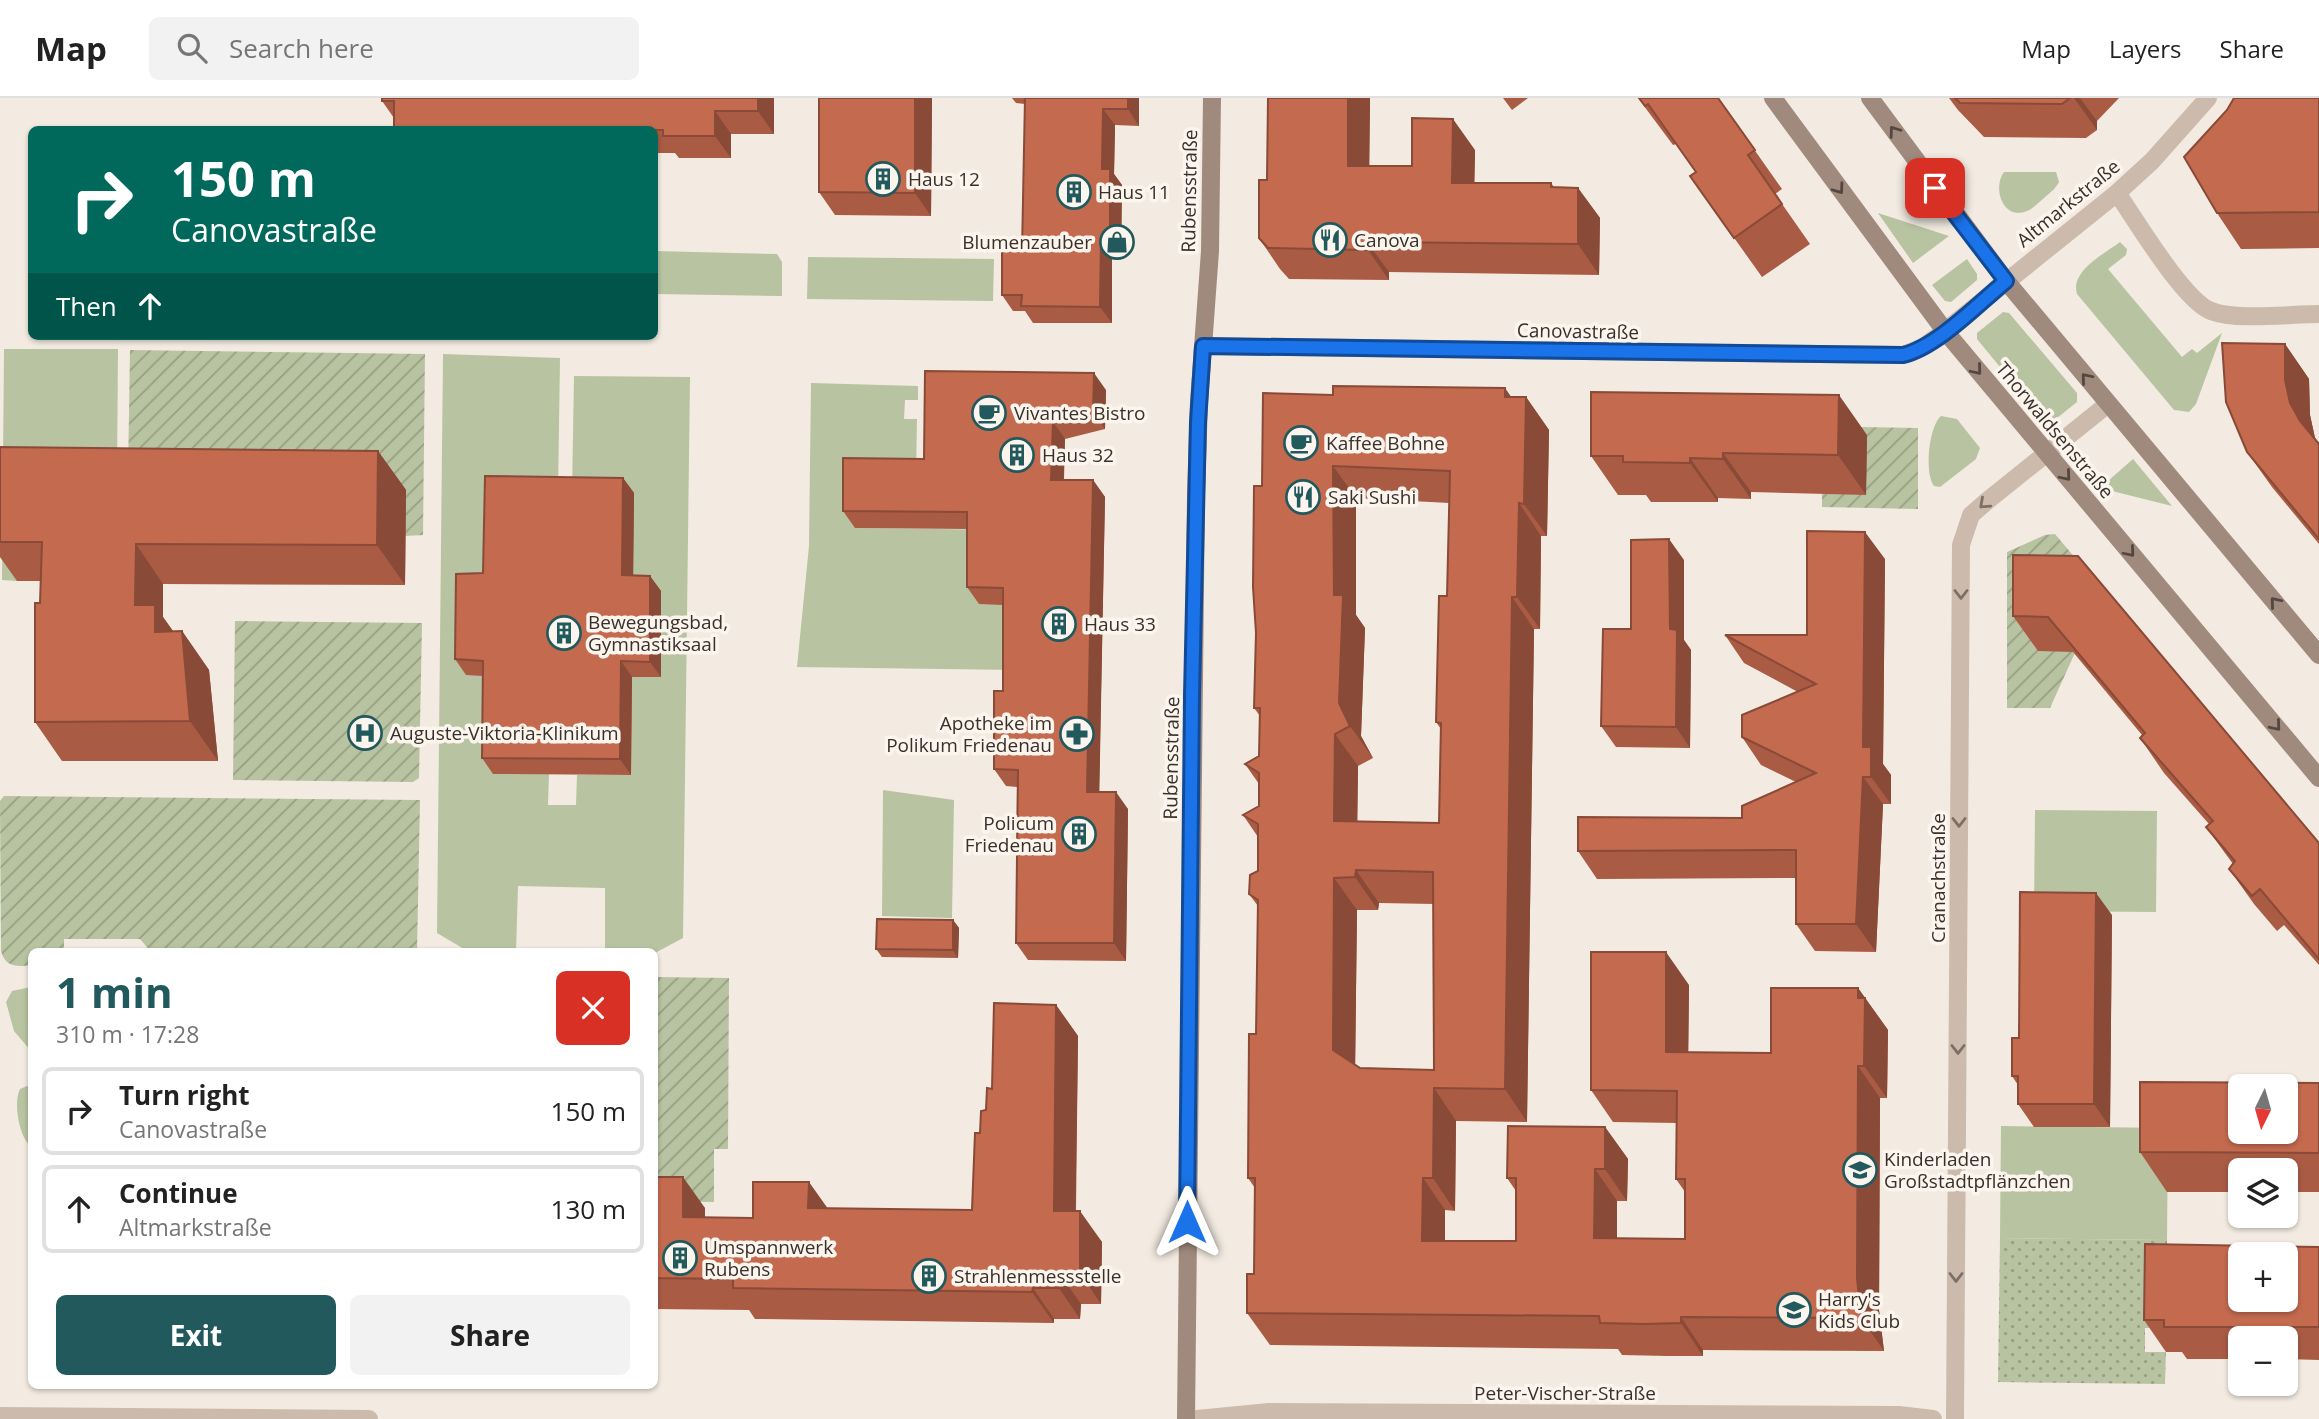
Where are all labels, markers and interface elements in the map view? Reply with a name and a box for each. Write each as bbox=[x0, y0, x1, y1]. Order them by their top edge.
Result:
search box bbox=[149, 17, 639, 80]
text: Map bbox=[35, 26, 107, 71]
icon: search bbox=[173, 29, 211, 67]
text: Search here bbox=[229, 30, 374, 66]
text: Map bbox=[2021, 32, 2071, 65]
text: Layers bbox=[2109, 32, 2182, 65]
text: Share bbox=[2220, 32, 2284, 65]
one-way arrow bbox=[1890, 126, 1902, 139]
street label: Rubensstraße bbox=[1175, 129, 1203, 253]
text: 150 m bbox=[171, 145, 316, 211]
street label: Altmarkstraße bbox=[2011, 153, 2125, 253]
icon: right bbox=[56, 154, 147, 245]
pin bbox=[1905, 158, 1965, 218]
building icon: Haus 12 bbox=[864, 160, 902, 198]
place label: Haus 12 bbox=[908, 166, 980, 192]
icon: arrive bbox=[1916, 169, 1954, 207]
building icon: Haus 11 bbox=[1055, 173, 1093, 211]
place label: Haus 11 bbox=[1098, 179, 1170, 205]
one-way arrow bbox=[1831, 181, 1844, 194]
text: Canovastraße bbox=[171, 208, 377, 251]
restaurant icon: Canova bbox=[1311, 221, 1349, 259]
shop icon: Blumenzauber bbox=[1098, 223, 1136, 261]
place label: Canova bbox=[1354, 227, 1420, 253]
place label: Blumenzauber bbox=[962, 229, 1092, 255]
icon: ahead bbox=[131, 287, 169, 325]
text: Then bbox=[56, 288, 117, 324]
street label: Canovastraße bbox=[1517, 317, 1639, 345]
street label: Thorwaldsenstraße bbox=[1990, 356, 2120, 504]
one-way arrow bbox=[1969, 362, 1981, 375]
one-way arrow bbox=[2082, 373, 2095, 385]
cafe icon: Vivantes Bistro bbox=[970, 394, 1008, 432]
place label: Vivantes Bistro bbox=[1014, 400, 1145, 426]
cafe icon: Kaffee Bohne bbox=[1282, 424, 1320, 462]
place label: Kaffee Bohne bbox=[1326, 430, 1445, 456]
building icon: Haus 32 bbox=[998, 436, 1036, 474]
place label: Haus 32 bbox=[1042, 442, 1114, 468]
one-way arrow bbox=[2058, 468, 2070, 481]
restaurant icon: Saki Sushi bbox=[1284, 478, 1322, 516]
place label: Saki Sushi bbox=[1328, 484, 1416, 510]
one-way arrow bbox=[1979, 496, 1992, 508]
one-way arrow bbox=[2122, 543, 2134, 556]
one-way arrow bbox=[1953, 589, 1968, 600]
one-way arrow bbox=[2271, 598, 2283, 611]
building icon: Haus 33 bbox=[1040, 605, 1078, 643]
place label: Bewegungsbad, Gymnastiksaal bbox=[588, 609, 728, 657]
place label: Haus 33 bbox=[1084, 611, 1156, 637]
building icon: Bewegungsbad, Gymnastiksaal bbox=[545, 614, 583, 652]
street label: Rubensstraße bbox=[1157, 696, 1185, 820]
place label: Apotheke im Polikum Friedenau bbox=[886, 710, 1052, 758]
hospital icon: Auguste-Viktoria-Klinikum bbox=[346, 714, 384, 752]
pharmacy icon: Apotheke im Polikum Friedenau bbox=[1058, 715, 1096, 753]
one-way arrow bbox=[2268, 718, 2280, 731]
place label: Auguste-Viktoria-Klinikum bbox=[390, 720, 619, 746]
place label: Policum Friedenau bbox=[965, 810, 1054, 858]
street label: Cranachstraße bbox=[1925, 813, 1951, 943]
building icon: Policum Friedenau bbox=[1060, 815, 1098, 853]
one-way arrow bbox=[1951, 817, 1967, 828]
text: 1 min bbox=[56, 963, 173, 1020]
button: close bbox=[556, 971, 630, 1045]
text: 310 m · 17:28 bbox=[56, 1018, 199, 1050]
one-way arrow bbox=[1950, 1045, 1966, 1055]
north arrow bbox=[2228, 1074, 2298, 1144]
map controls bbox=[2228, 1074, 2298, 1396]
text: Turn right bbox=[119, 1077, 250, 1113]
icon: right bbox=[60, 1092, 98, 1130]
text: 150 m bbox=[551, 1093, 626, 1129]
text: Canovastraße bbox=[119, 1113, 267, 1145]
place label: Kinderladen Großstadtpflänzchen bbox=[1884, 1146, 2071, 1194]
school or university icon: Kinderladen Großstadtpflänzchen bbox=[1841, 1151, 1879, 1189]
button: layers bbox=[2228, 1158, 2298, 1228]
text: Continue bbox=[119, 1175, 238, 1211]
position arrow bbox=[1150, 1185, 1224, 1259]
icon: ahead bbox=[60, 1190, 98, 1228]
text: 130 m bbox=[551, 1191, 626, 1227]
text: Altmarkstraße bbox=[119, 1211, 272, 1243]
place label: Umspannwerk Rubens bbox=[704, 1234, 833, 1282]
building icon: Umspannwerk Rubens bbox=[661, 1239, 699, 1277]
button: + bbox=[2228, 1242, 2298, 1312]
building icon: Strahlenmessstelle bbox=[910, 1257, 948, 1295]
place label: Strahlenmessstelle bbox=[954, 1263, 1121, 1289]
one-way arrow bbox=[1949, 1272, 1964, 1283]
place label: Harry's Kids Club bbox=[1818, 1286, 1900, 1334]
school or university icon: Harry's Kids Club bbox=[1775, 1291, 1813, 1329]
button: Exit bbox=[56, 1295, 336, 1375]
button: Share bbox=[350, 1295, 630, 1375]
button: − bbox=[2228, 1326, 2298, 1396]
street label: Peter-Vischer-Straße bbox=[1474, 1380, 1656, 1406]

